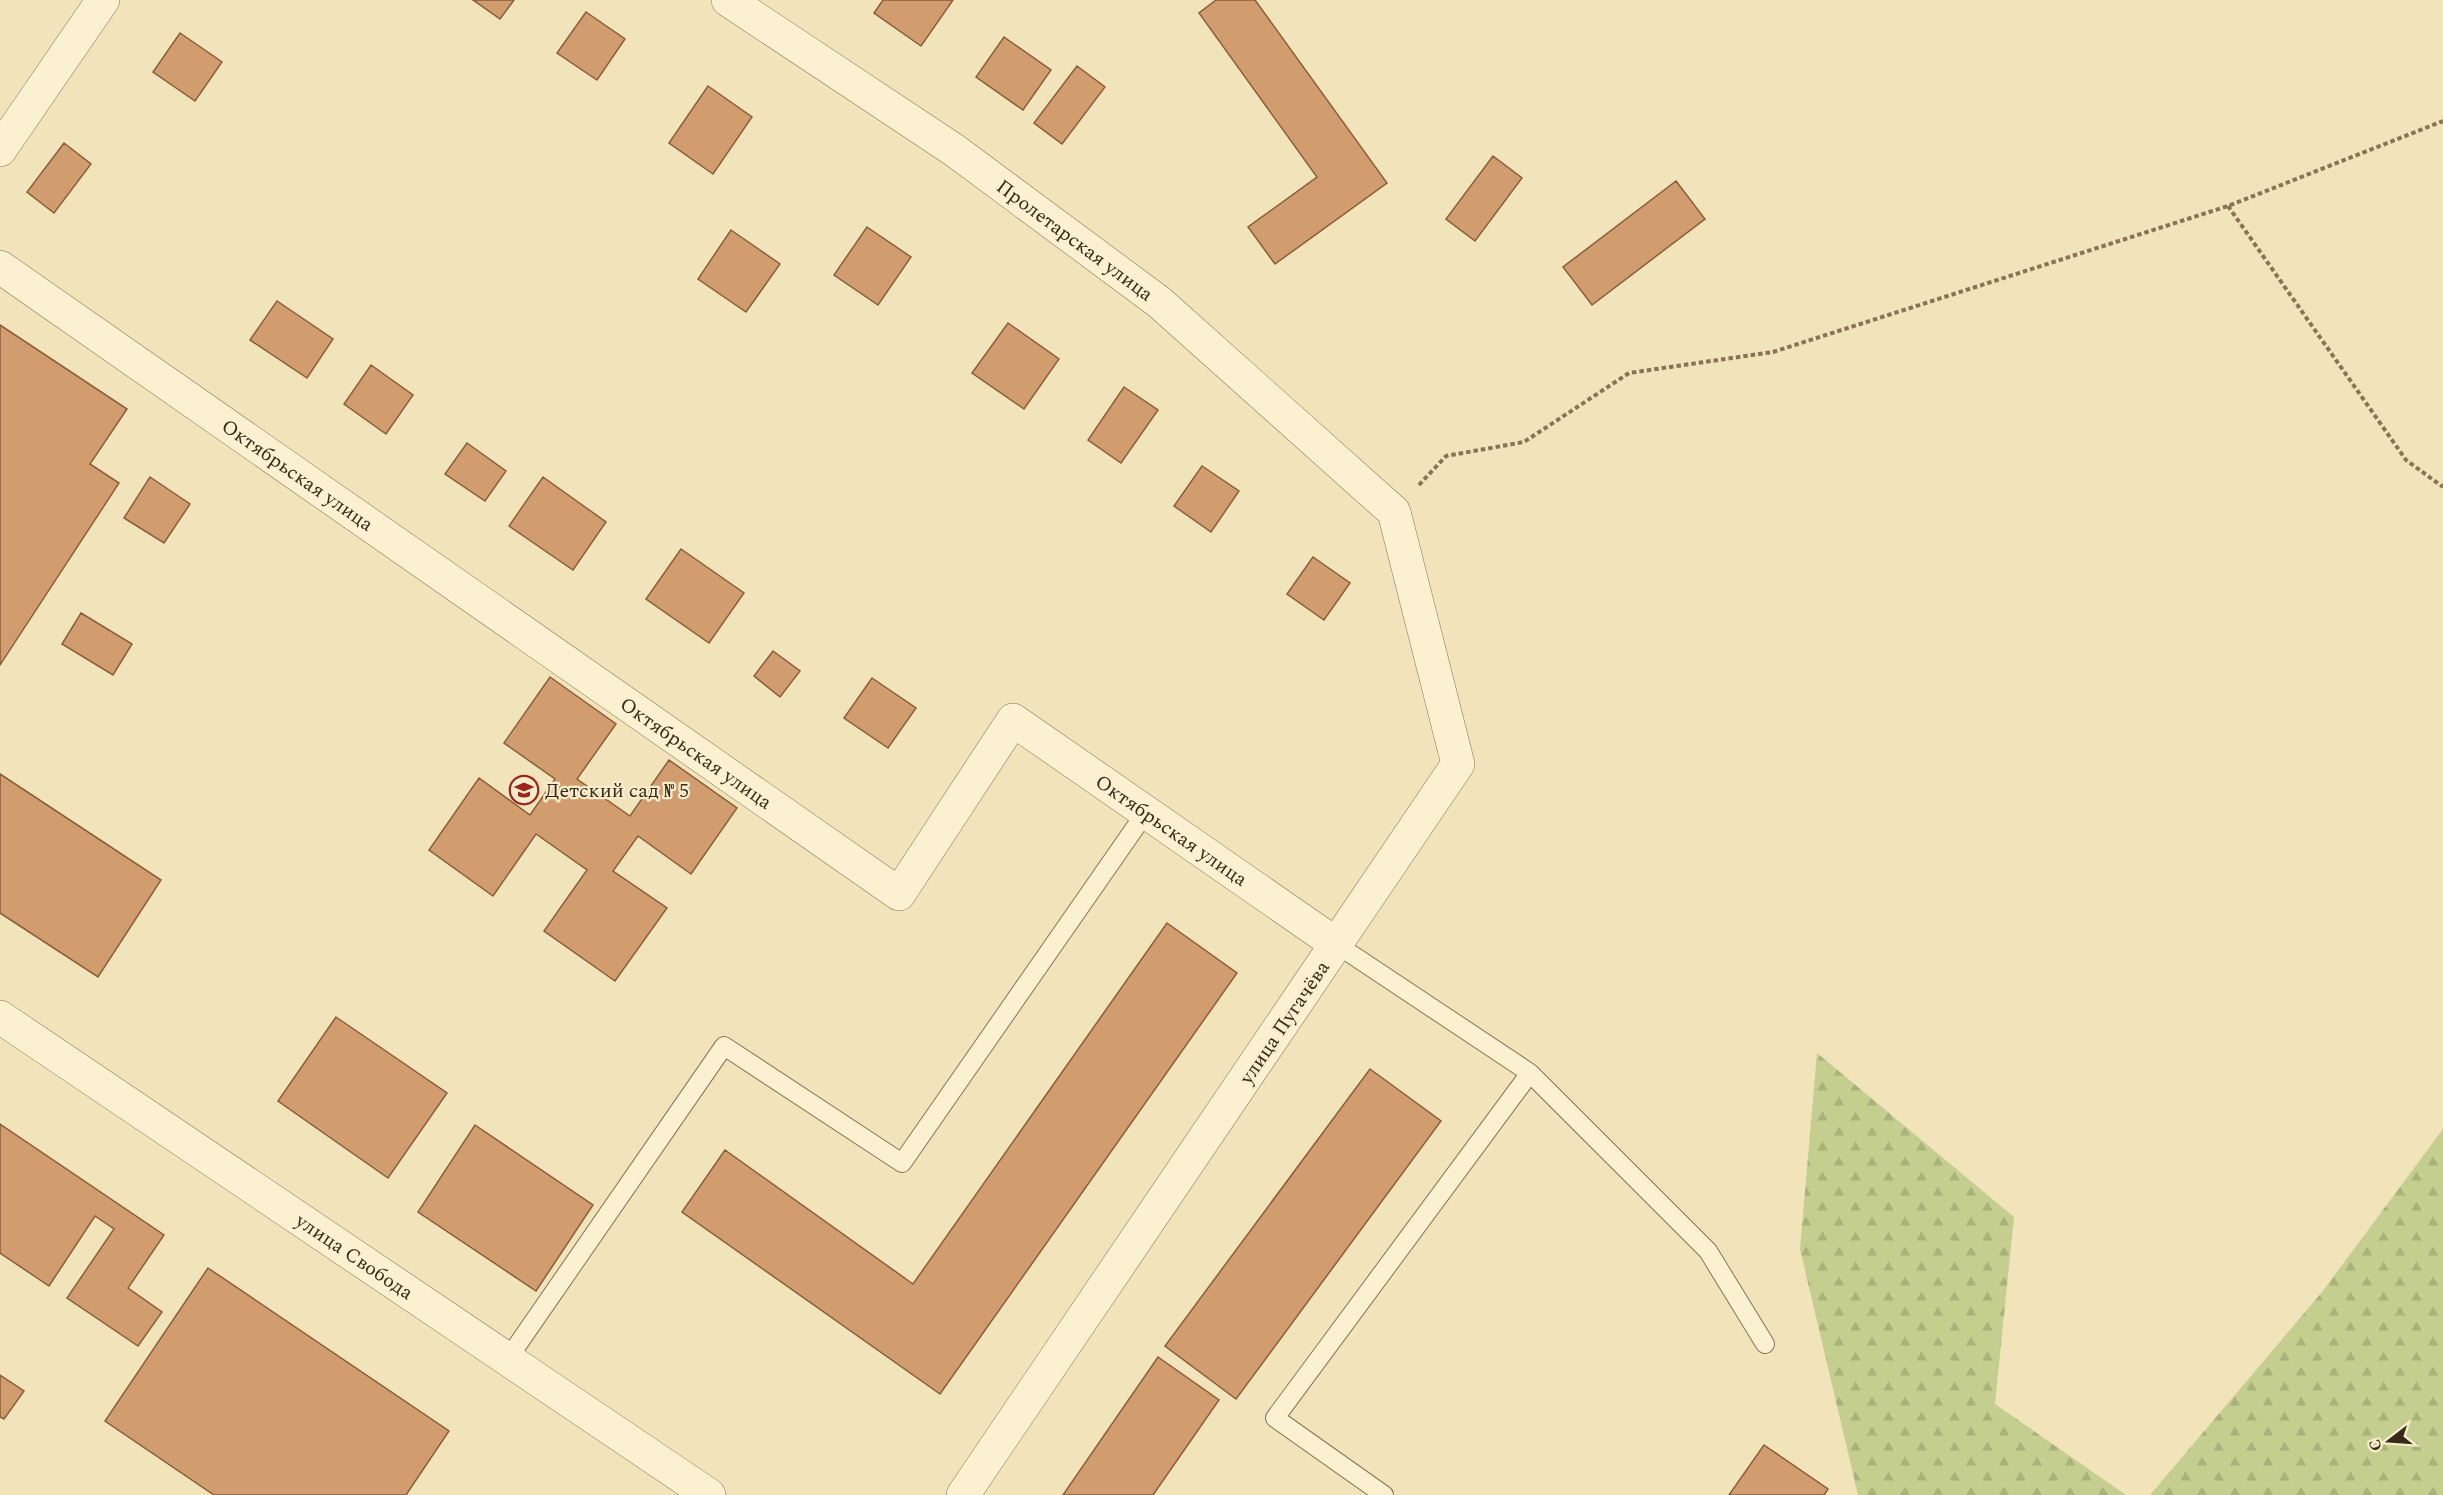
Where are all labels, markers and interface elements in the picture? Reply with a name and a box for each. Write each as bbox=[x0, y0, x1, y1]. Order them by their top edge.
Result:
street label: Пролетарская улица bbox=[990, 172, 1160, 309]
street label: Октябрьская улица bbox=[215, 412, 380, 539]
street label: Октябрьская улица bbox=[613, 690, 778, 817]
street label: Октябрьская улица bbox=[1089, 767, 1254, 894]
school or university icon: Детский сад № 5 bbox=[508, 774, 540, 806]
place label: Детский сад № 5 bbox=[545, 776, 689, 806]
street label: улица Пугачёва bbox=[1232, 954, 1338, 1091]
street label: улица Свобода bbox=[288, 1206, 420, 1308]
north arrow bbox=[2359, 1411, 2419, 1471]
text: С bbox=[2362, 1436, 2389, 1454]

